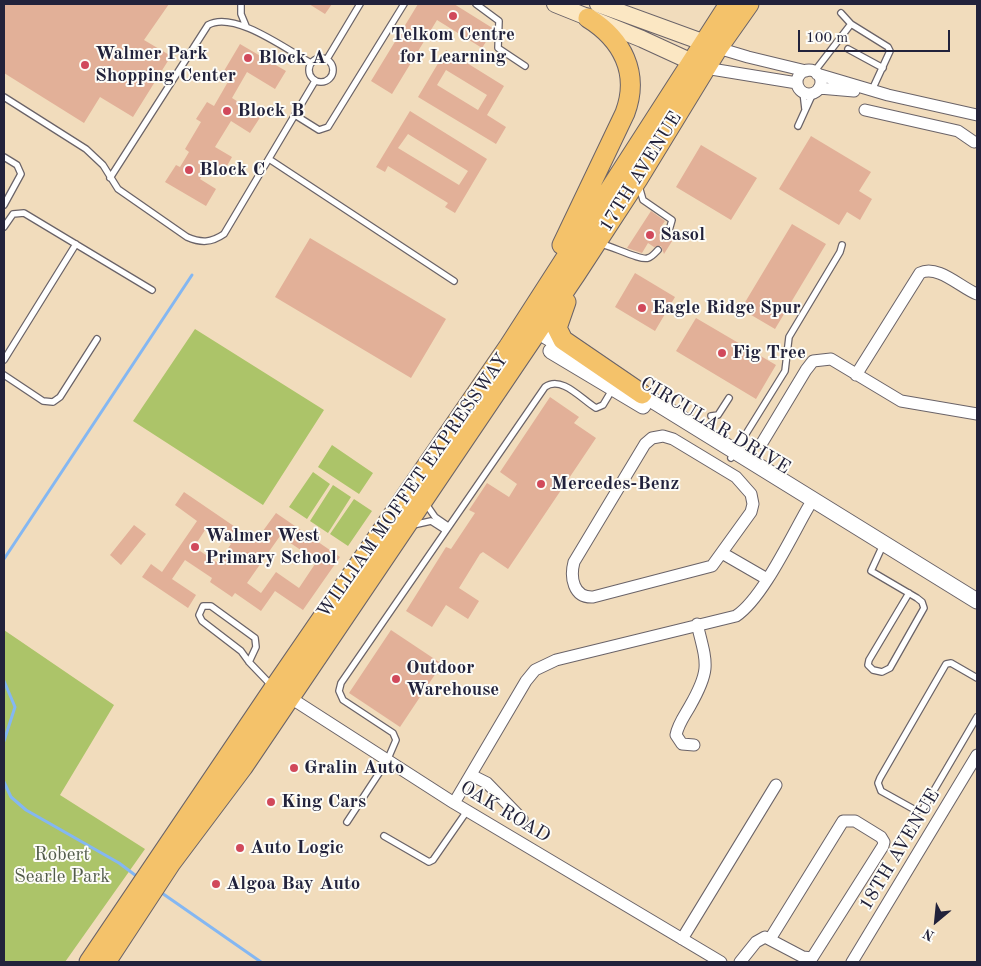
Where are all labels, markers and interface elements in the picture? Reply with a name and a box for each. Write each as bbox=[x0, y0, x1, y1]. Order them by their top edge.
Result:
marker: Telkom Centre for Learning bbox=[447, 10, 459, 22]
scale bar bbox=[801, 20, 954, 52]
place label: Telkom Centre for Learning bbox=[391, 24, 515, 68]
text: 100 m bbox=[806, 31, 848, 46]
place label: Walmer Park Shopping Center bbox=[95, 43, 236, 87]
place label: Block A bbox=[258, 47, 326, 69]
marker: Block A bbox=[242, 52, 254, 64]
marker: Walmer Park Shopping Center bbox=[79, 59, 91, 71]
place label: Block B bbox=[237, 100, 304, 122]
marker: Block B bbox=[221, 105, 233, 117]
street label: 17TH AVENUE bbox=[595, 108, 687, 236]
place label: Block C bbox=[199, 159, 265, 181]
marker: Block C bbox=[183, 164, 195, 176]
place label: Sasol bbox=[660, 224, 705, 246]
marker: Sasol bbox=[644, 229, 656, 241]
place label: Eagle Ridge Spur bbox=[652, 297, 801, 319]
marker: Eagle Ridge Spur bbox=[636, 302, 648, 314]
place label: Fig Tree bbox=[732, 342, 806, 364]
marker: Fig Tree bbox=[716, 347, 728, 359]
street label: WILLIAM MOFFET EXPRESSWAY bbox=[313, 349, 513, 623]
street label: CIRCULAR DRIVE bbox=[636, 372, 794, 480]
place label: Mercedes-Benz bbox=[551, 473, 679, 495]
marker: Mercedes-Benz bbox=[535, 478, 547, 490]
place label: Walmer West Primary School bbox=[205, 525, 337, 569]
marker: Walmer West Primary School bbox=[189, 541, 201, 553]
place label: Outdoor Warehouse bbox=[406, 657, 499, 701]
marker: Outdoor Warehouse bbox=[390, 673, 402, 685]
place label: Gralin Auto bbox=[304, 757, 404, 779]
marker: Gralin Auto bbox=[288, 762, 300, 774]
street label: OAK ROAD bbox=[456, 776, 554, 848]
street label: 18TH AVENUE bbox=[855, 785, 945, 915]
place label: King Cars bbox=[281, 791, 366, 813]
marker: King Cars bbox=[265, 796, 277, 808]
place label: Auto Logic bbox=[250, 837, 344, 859]
marker: Auto Logic bbox=[234, 842, 246, 854]
park label: Robert Searle Park bbox=[14, 844, 110, 888]
place label: Algoa Bay Auto bbox=[226, 873, 360, 895]
marker: Algoa Bay Auto bbox=[210, 878, 222, 890]
north arrow bbox=[911, 896, 961, 946]
text: N bbox=[921, 926, 937, 943]

